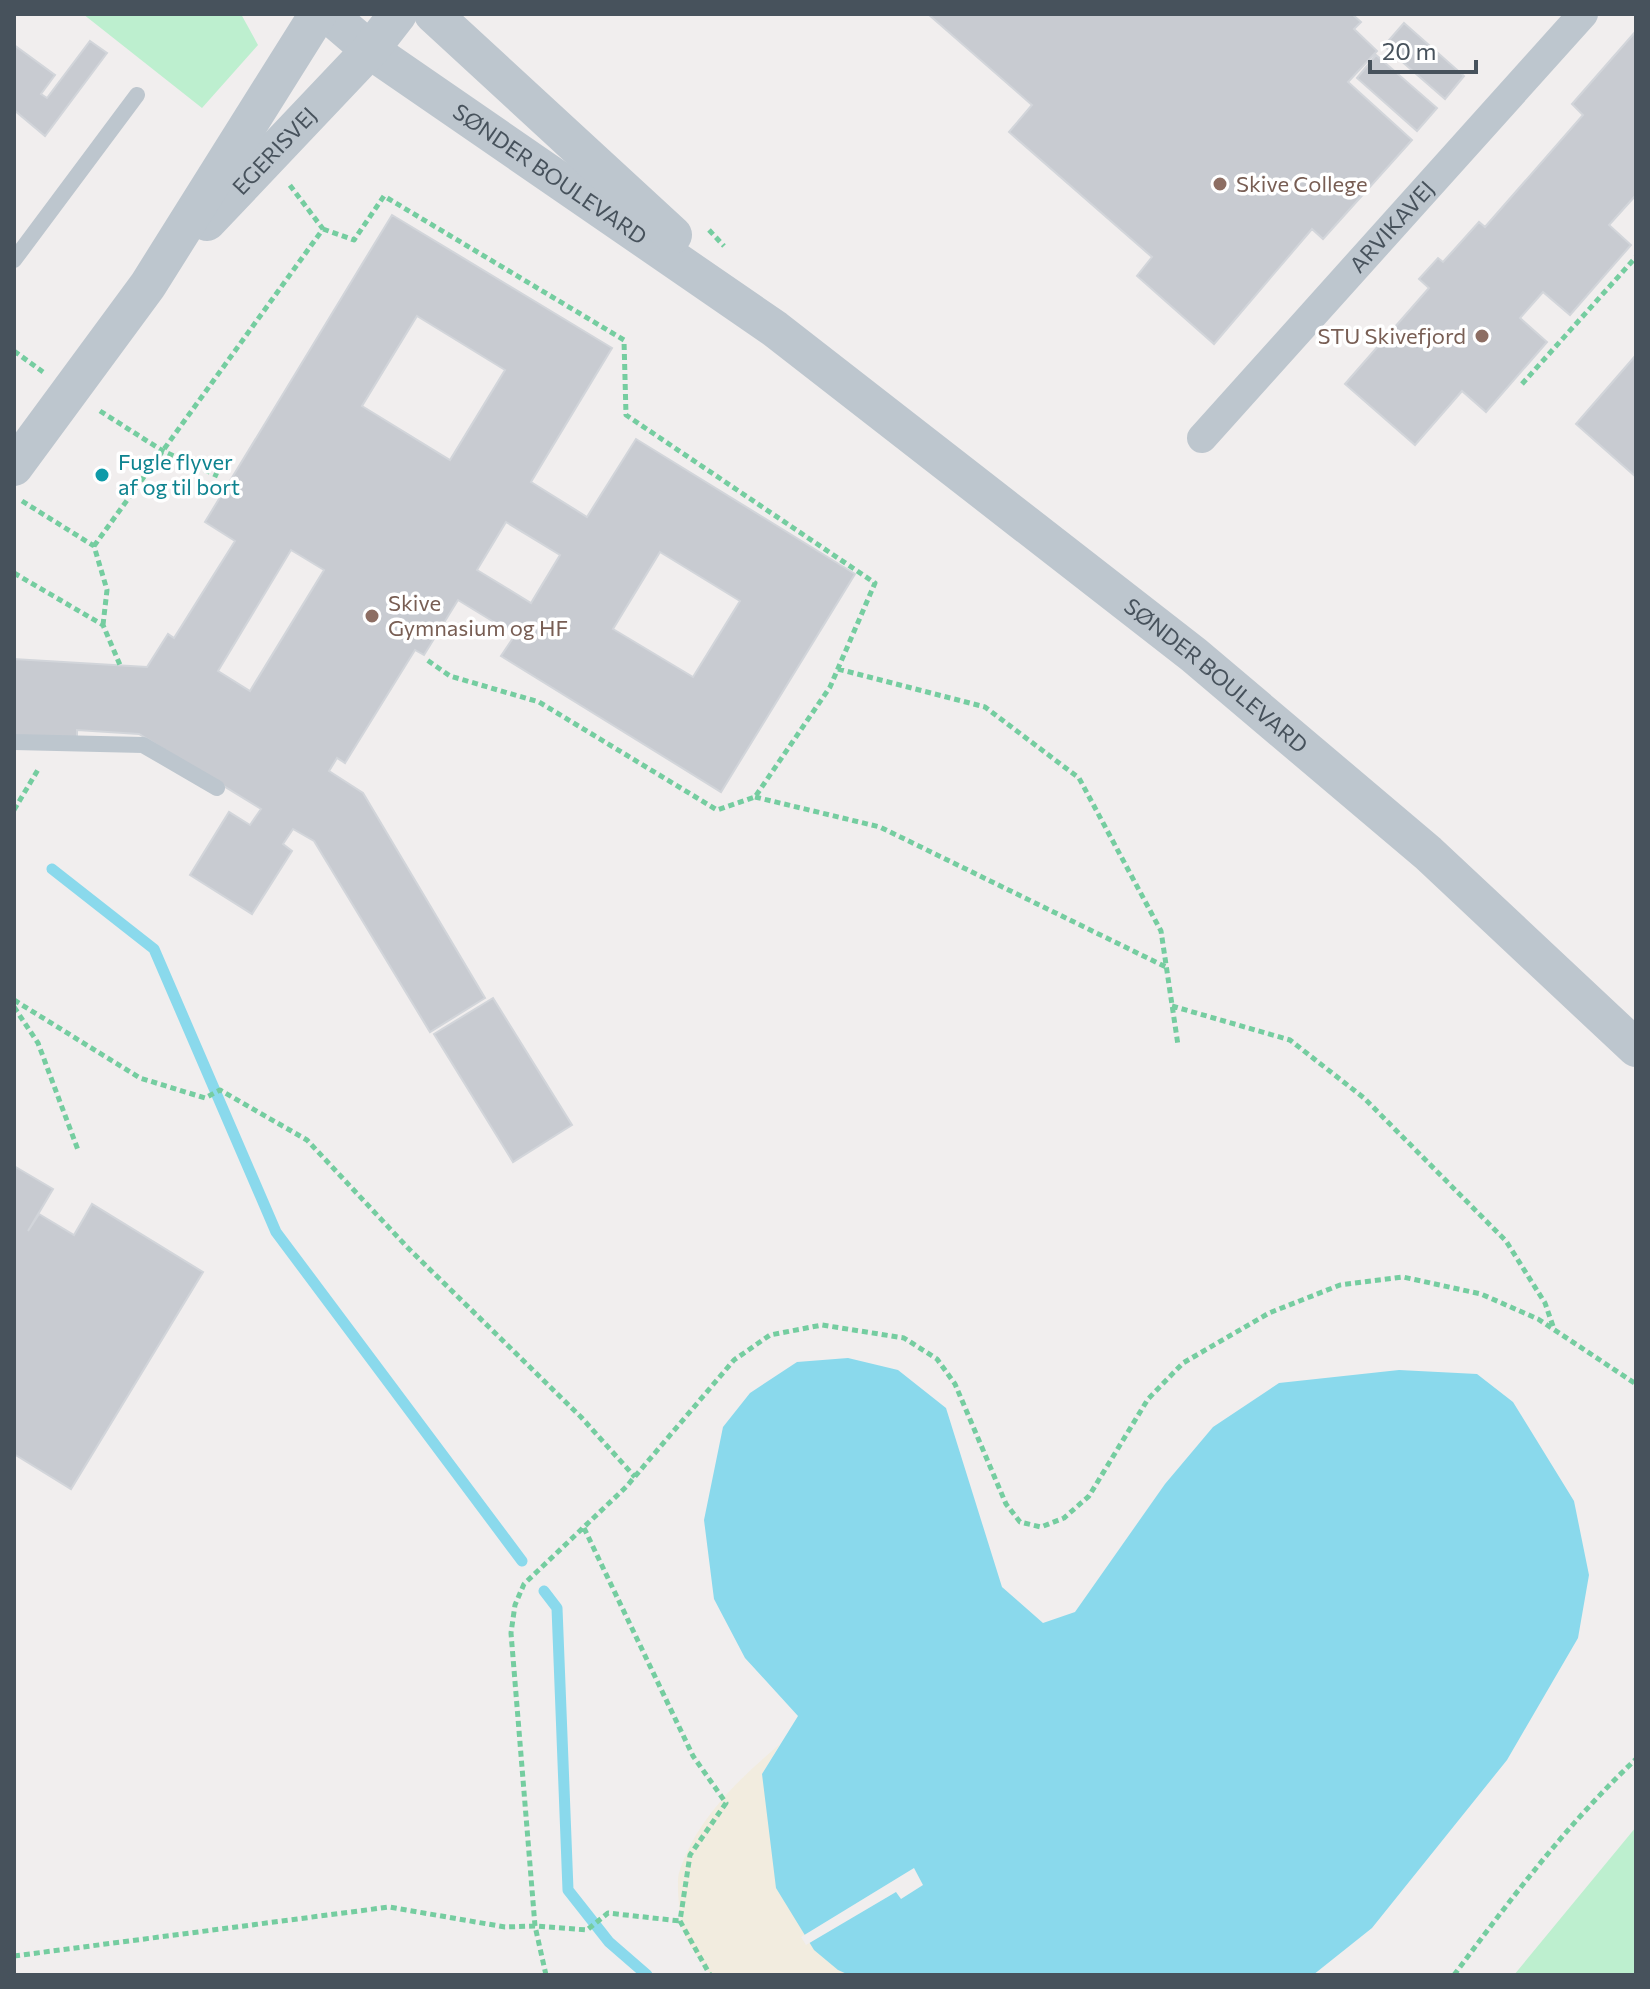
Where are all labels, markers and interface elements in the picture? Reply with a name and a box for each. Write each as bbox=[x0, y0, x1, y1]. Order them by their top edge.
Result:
scale bar bbox=[1370, 24, 1476, 74]
text: 20 m bbox=[1382, 36, 1436, 65]
street label: SØNDER BOULEVARD bbox=[448, 97, 652, 250]
street label: EGERISVEJ bbox=[226, 101, 322, 200]
place label: Skive College bbox=[1236, 170, 1368, 197]
marker: Skive College bbox=[1211, 175, 1229, 193]
street label: ARVIKAVEJ bbox=[1343, 175, 1439, 278]
place label: STU Skivefjord bbox=[1318, 322, 1466, 349]
marker: STU Skivefjord bbox=[1473, 327, 1491, 345]
place label: Fugle flyver af og til bort bbox=[118, 448, 240, 500]
marker: Fugle flyver af og til bort bbox=[93, 466, 111, 484]
place label: Skive Gymnasium og HF bbox=[388, 589, 568, 641]
street label: SØNDER BOULEVARD bbox=[1119, 592, 1313, 758]
marker: Skive Gymnasium og HF bbox=[363, 607, 381, 625]

